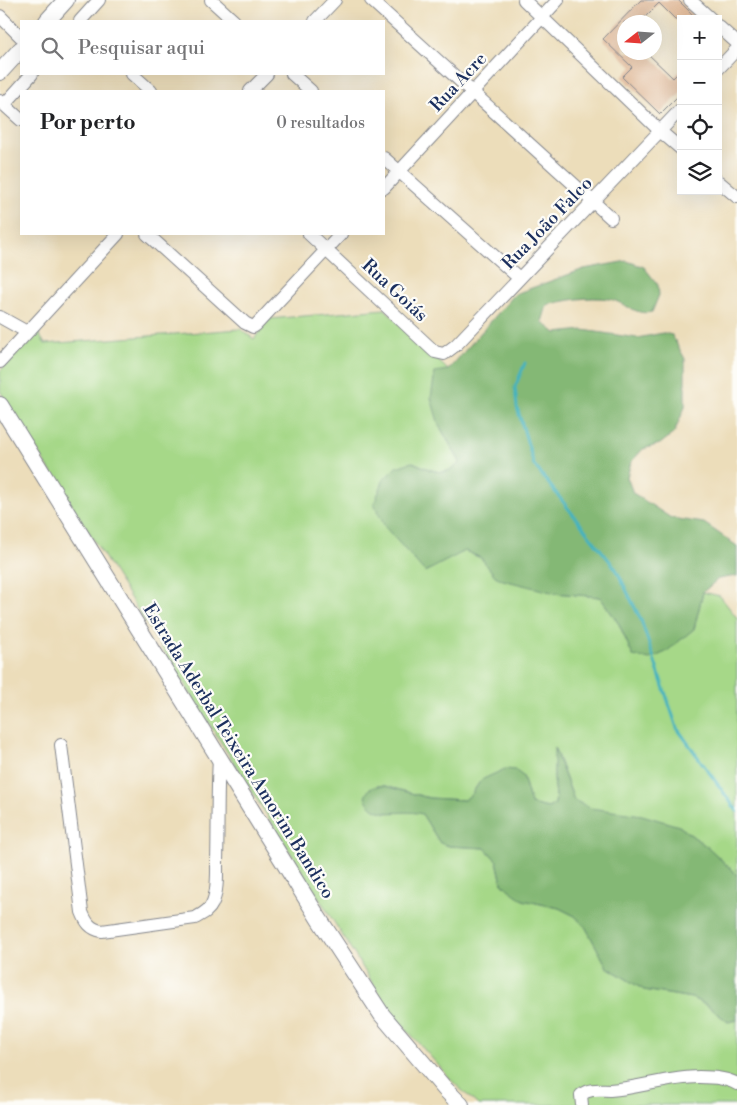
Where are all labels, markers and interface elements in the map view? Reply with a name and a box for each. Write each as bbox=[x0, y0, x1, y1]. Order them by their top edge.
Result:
north arrow bbox=[617, 15, 662, 60]
map controls bbox=[677, 15, 722, 195]
button: + bbox=[677, 15, 722, 60]
search box bbox=[20, 20, 385, 75]
icon: search bbox=[38, 34, 66, 62]
text: Pesquisar aqui bbox=[78, 36, 205, 60]
street label: Rua Acre bbox=[425, 48, 492, 117]
button: − bbox=[677, 60, 722, 105]
button: locate bbox=[677, 105, 722, 150]
text: Por perto bbox=[40, 110, 136, 136]
text: 0 resultados bbox=[276, 113, 365, 133]
button: layers bbox=[677, 150, 722, 195]
street label: Rua João Falco bbox=[497, 172, 598, 275]
street label: Rua Goiás bbox=[357, 254, 433, 327]
street label: Estrada Aderbal Teixeira Amorim Bandico bbox=[138, 599, 340, 903]

